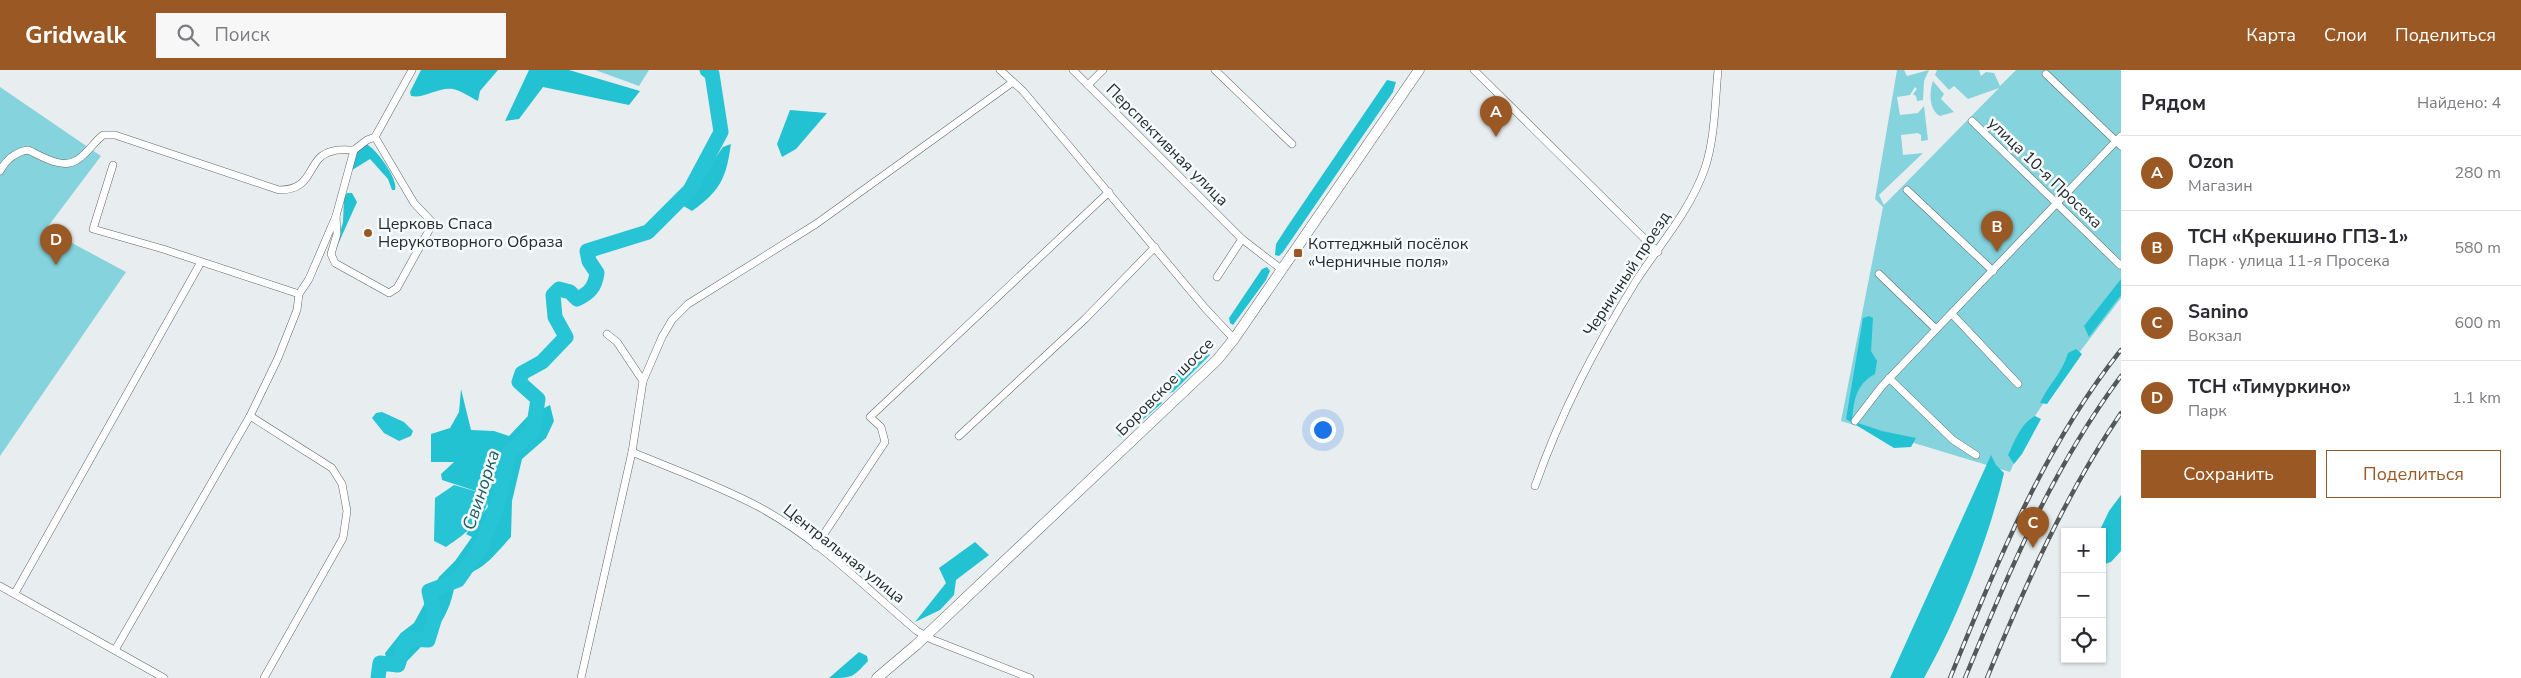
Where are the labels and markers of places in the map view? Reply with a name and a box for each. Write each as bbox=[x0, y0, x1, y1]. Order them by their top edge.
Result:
pin: A bbox=[1480, 96, 1512, 137]
pin: B bbox=[1981, 211, 2013, 252]
place label: Церковь Спаса Нерукотворного Образа bbox=[378, 213, 563, 253]
pin: D bbox=[40, 224, 72, 265]
marker: Церковь Спаса Нерукотворного Образа bbox=[362, 227, 374, 239]
place label: Коттеджный посёлок «Черничные поля» bbox=[1308, 233, 1469, 273]
marker: Коттеджный посёлок «Черничные поля» bbox=[1292, 247, 1304, 259]
pin: C bbox=[2017, 507, 2049, 548]

